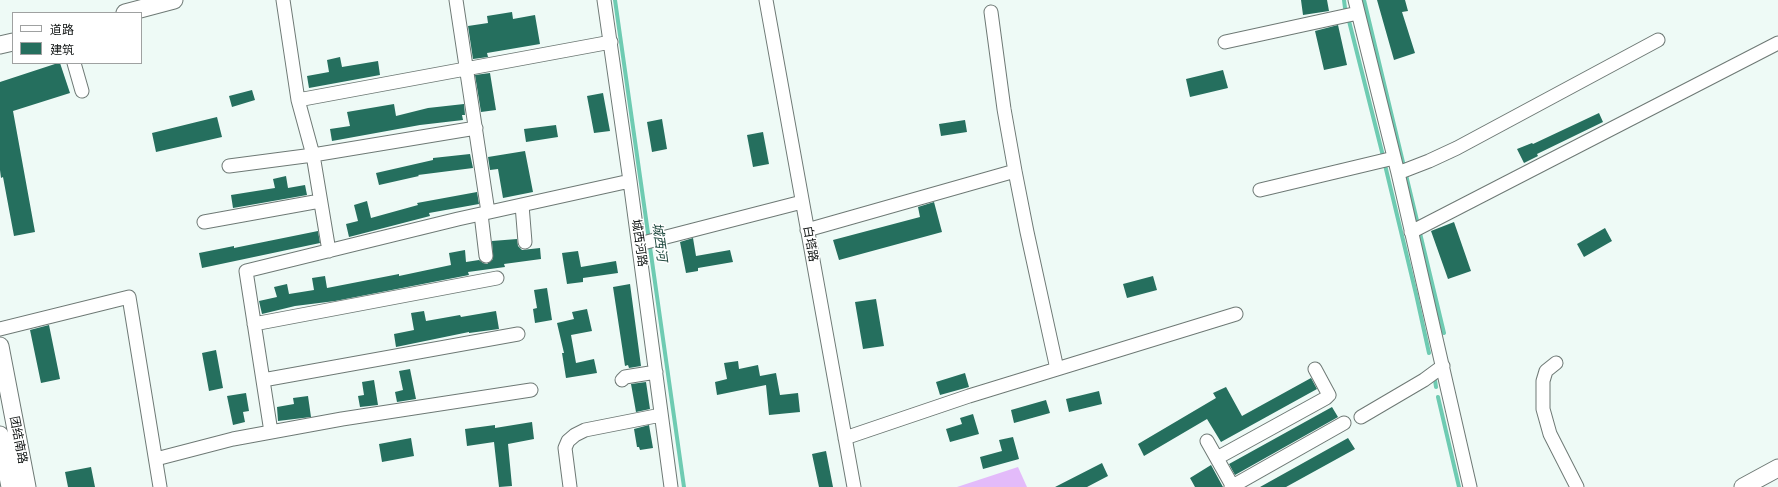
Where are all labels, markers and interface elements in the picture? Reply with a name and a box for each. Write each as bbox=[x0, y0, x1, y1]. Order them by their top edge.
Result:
legend bbox=[12, 12, 142, 64]
text: 道路 bbox=[50, 23, 74, 37]
text: 建筑 bbox=[50, 43, 74, 57]
street label: 城西河路 bbox=[629, 218, 649, 268]
water label: 城西河 bbox=[649, 222, 669, 262]
street label: 白塔路 bbox=[800, 225, 820, 263]
street label: 团结南路 bbox=[6, 415, 30, 465]

